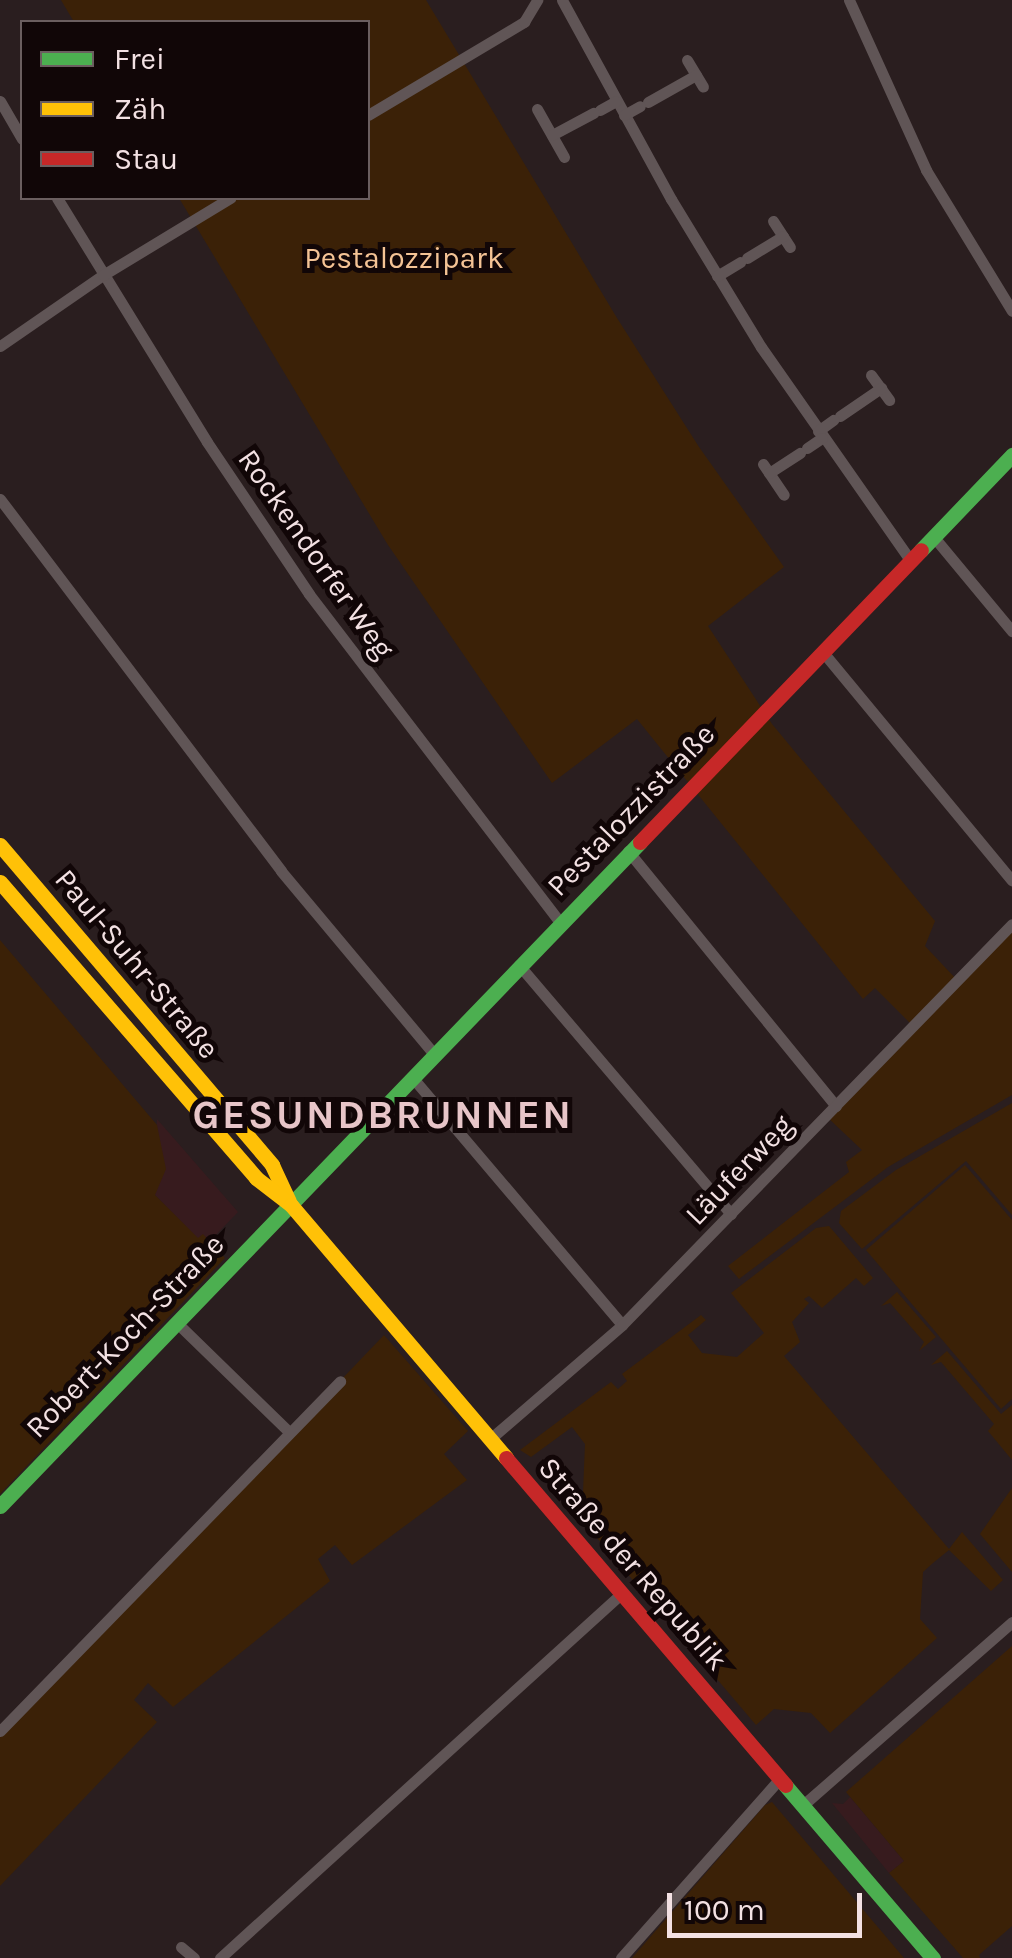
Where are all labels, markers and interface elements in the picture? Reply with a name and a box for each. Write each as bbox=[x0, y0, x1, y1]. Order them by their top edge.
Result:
legend bbox=[20, 20, 370, 200]
text: Frei bbox=[114, 41, 165, 77]
text: Zäh bbox=[114, 91, 166, 127]
text: Stau bbox=[114, 141, 178, 177]
park label: Pestalozzipark bbox=[304, 240, 504, 276]
street label: Rockendorfer Weg bbox=[230, 442, 402, 666]
street label: Pestalozzistraße bbox=[540, 716, 722, 904]
street label: Paul-Suhr-Straße bbox=[47, 862, 227, 1066]
district label: GESUNDBRUNNEN bbox=[192, 1091, 574, 1139]
street label: Läuferweg bbox=[678, 1107, 800, 1233]
street label: Robert-Koch-Straße bbox=[18, 1226, 232, 1446]
street label: Straße der Republik bbox=[531, 1450, 735, 1678]
scale bar bbox=[672, 1873, 867, 1935]
text: 100 m bbox=[684, 1892, 765, 1928]

